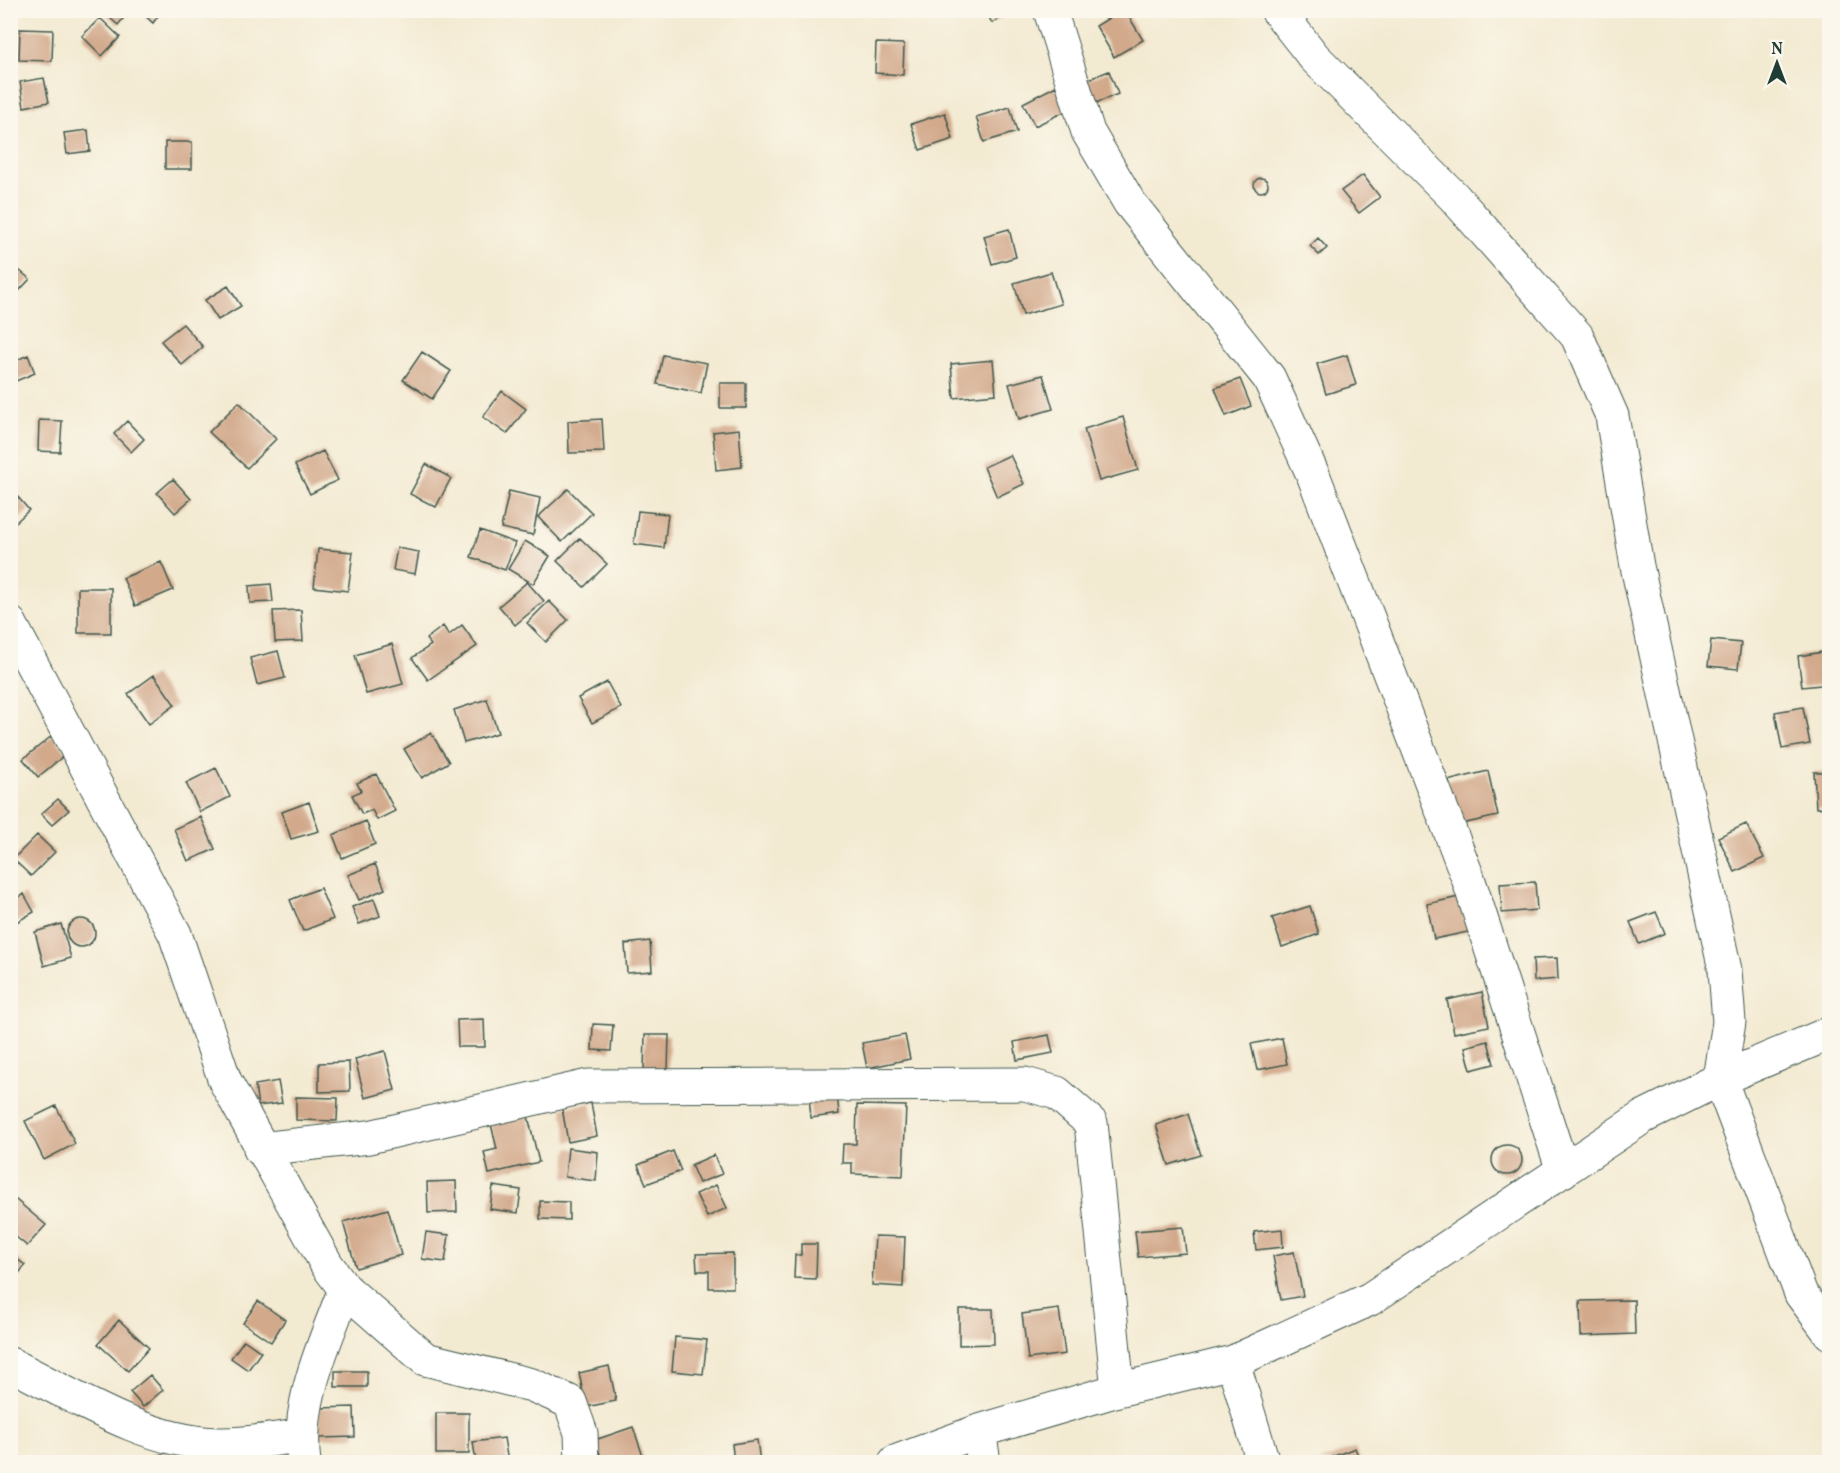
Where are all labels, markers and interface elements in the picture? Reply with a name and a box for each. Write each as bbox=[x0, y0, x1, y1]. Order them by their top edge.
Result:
north arrow bbox=[1747, 33, 1807, 93]
text: N bbox=[1771, 39, 1783, 61]

